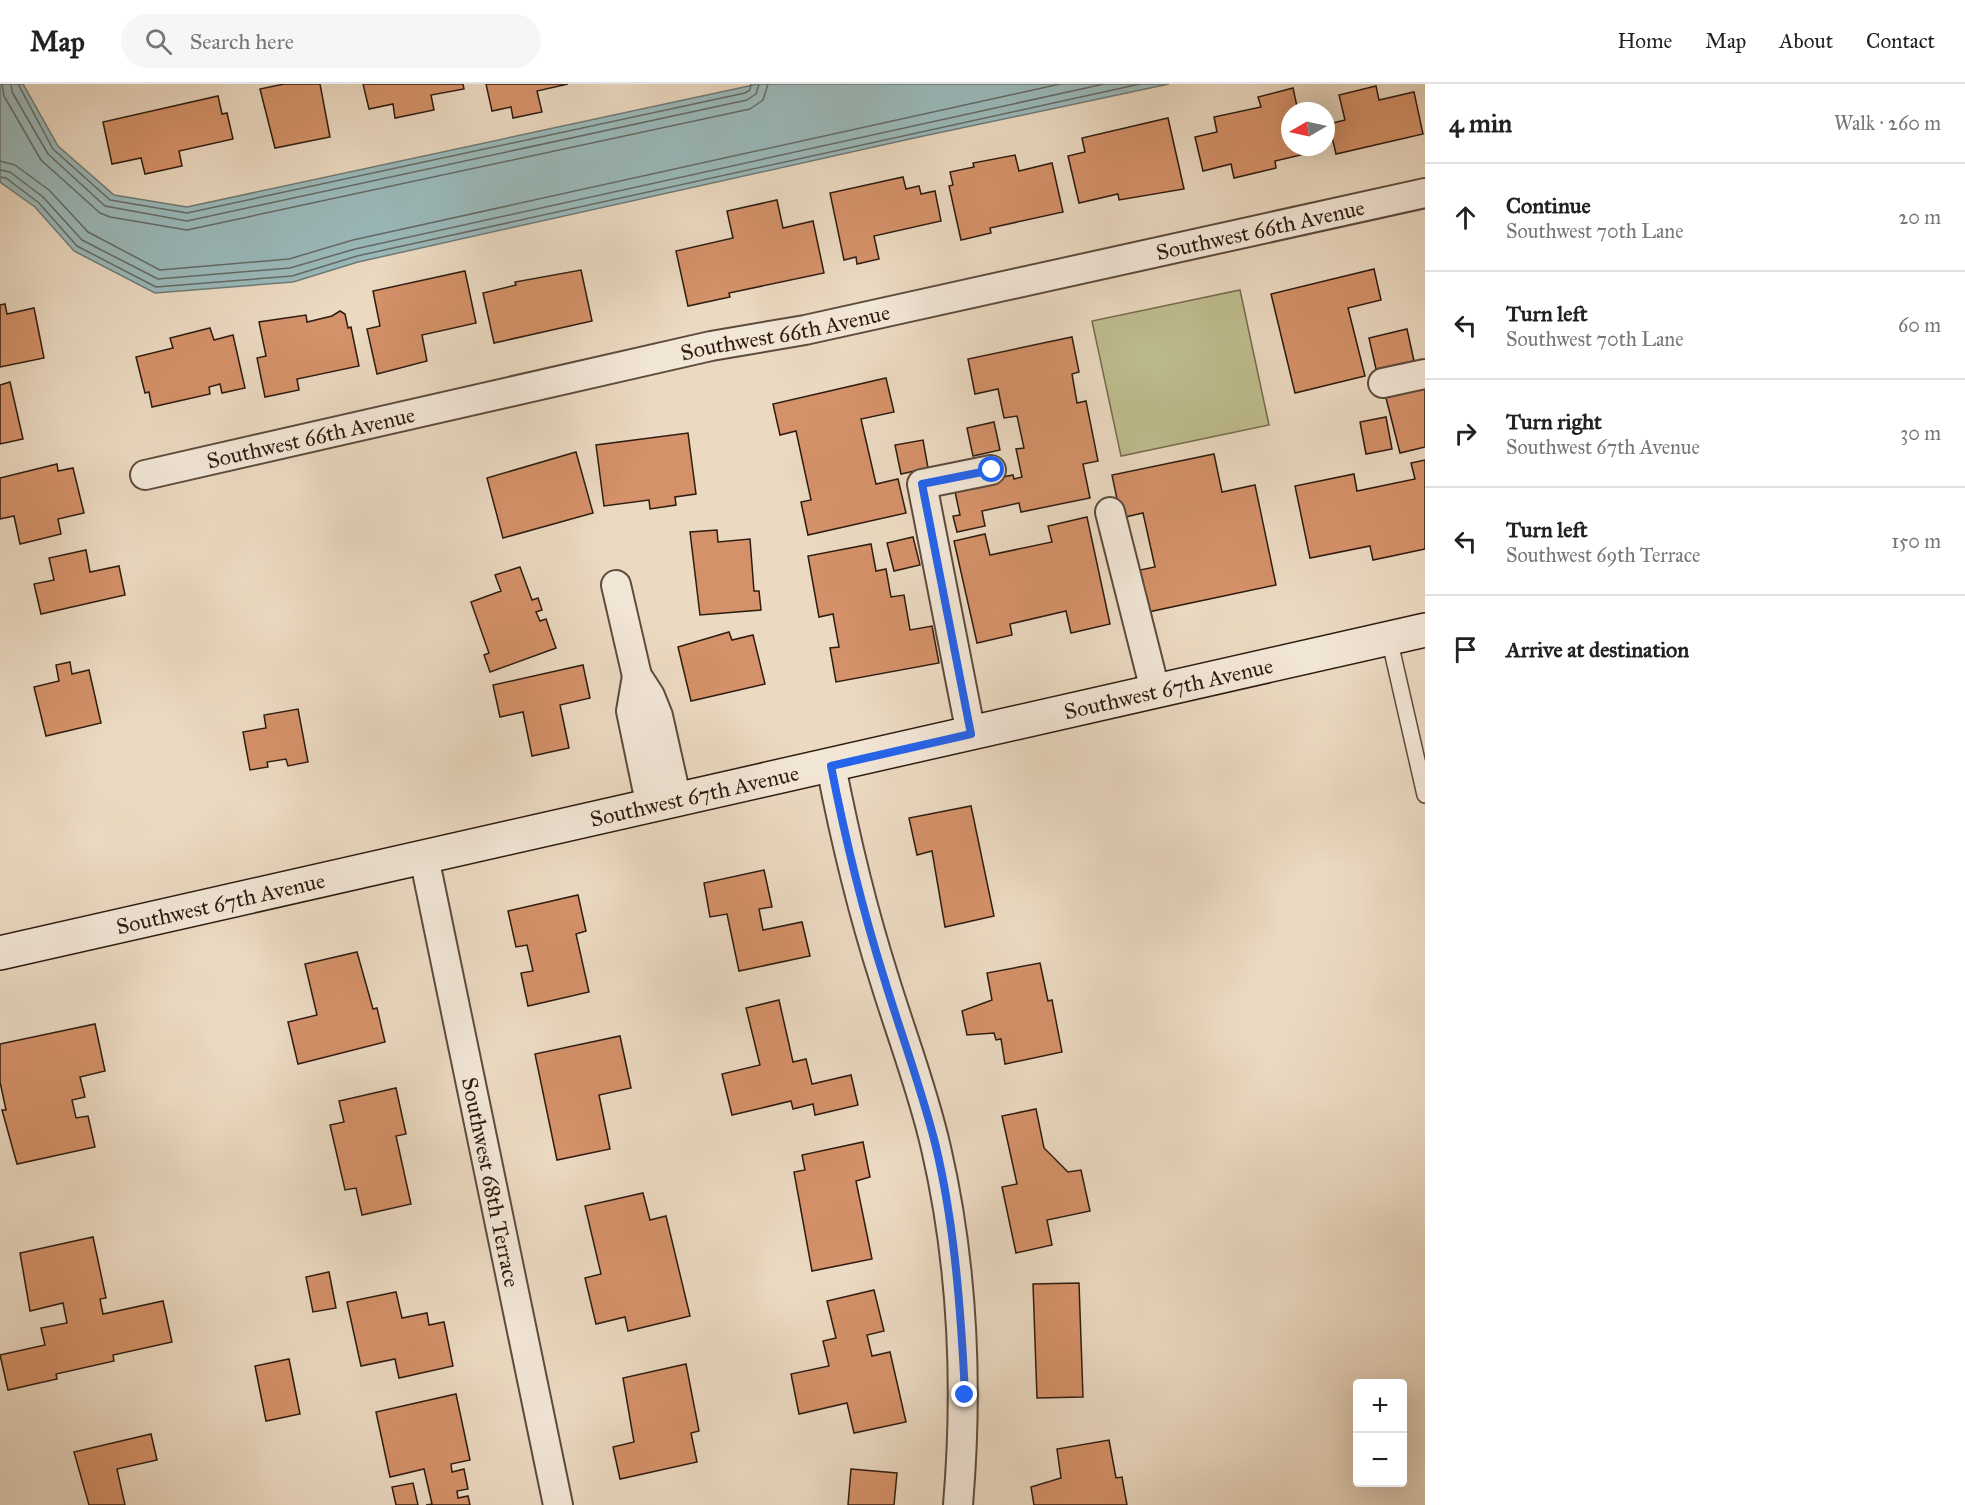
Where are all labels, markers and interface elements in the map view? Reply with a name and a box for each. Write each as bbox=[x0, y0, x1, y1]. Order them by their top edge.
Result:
search box bbox=[121, 14, 541, 68]
text: Map bbox=[30, 24, 85, 59]
icon: search bbox=[142, 25, 175, 58]
text: Search here bbox=[190, 28, 294, 55]
text: Home bbox=[1617, 28, 1672, 54]
text: Map bbox=[1705, 28, 1746, 54]
text: About bbox=[1779, 28, 1833, 54]
text: Contact bbox=[1866, 28, 1935, 54]
north arrow bbox=[1281, 102, 1335, 156]
text: 4 min bbox=[1449, 107, 1512, 139]
text: Walk · 260 m bbox=[1834, 111, 1941, 135]
text: Continue bbox=[1506, 192, 1591, 219]
street label: Southwest 66th Avenue bbox=[1153, 194, 1367, 266]
icon: ahead bbox=[1449, 201, 1482, 234]
text: 20 m bbox=[1898, 205, 1941, 229]
text: Southwest 70th Lane bbox=[1506, 219, 1684, 243]
street label: Southwest 66th Avenue bbox=[678, 299, 893, 367]
text: Turn left bbox=[1506, 300, 1588, 327]
icon: left bbox=[1449, 309, 1482, 342]
text: 60 m bbox=[1898, 313, 1941, 337]
text: Southwest 70th Lane bbox=[1506, 327, 1684, 351]
street label: Southwest 66th Avenue bbox=[204, 401, 418, 475]
text: Turn right bbox=[1506, 408, 1602, 435]
icon: right bbox=[1449, 417, 1482, 450]
text: 30 m bbox=[1900, 421, 1941, 445]
text: Southwest 67th Avenue bbox=[1506, 435, 1700, 459]
route start bbox=[978, 456, 1004, 482]
text: Turn left bbox=[1506, 516, 1588, 543]
icon: left bbox=[1449, 525, 1482, 558]
text: 150 m bbox=[1891, 529, 1941, 553]
text: Southwest 69th Terrace bbox=[1506, 543, 1700, 567]
icon: arrive bbox=[1449, 633, 1482, 666]
text: Arrive at destination bbox=[1506, 636, 1689, 663]
street label: Southwest 67th Avenue bbox=[1061, 652, 1275, 725]
street label: Southwest 67th Avenue bbox=[587, 759, 802, 833]
street label: Southwest 67th Avenue bbox=[113, 867, 328, 940]
street label: Southwest 68th Terrace bbox=[456, 1075, 526, 1290]
map controls bbox=[1353, 1379, 1407, 1487]
button: + bbox=[1353, 1379, 1407, 1433]
route end bbox=[951, 1381, 977, 1407]
button: − bbox=[1353, 1433, 1407, 1487]

